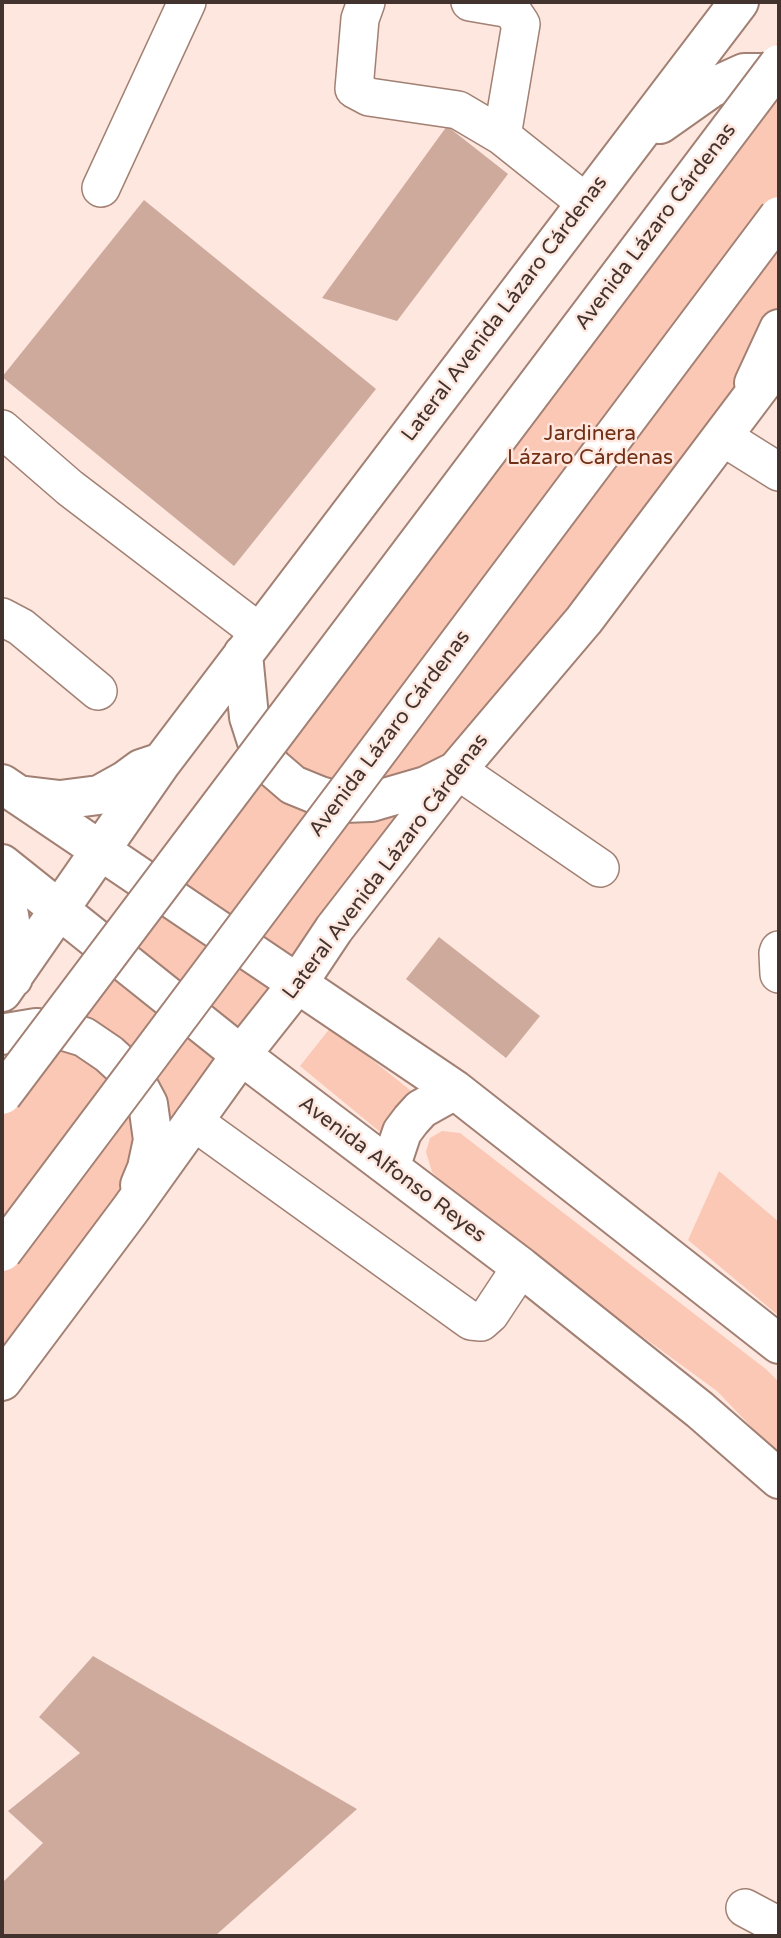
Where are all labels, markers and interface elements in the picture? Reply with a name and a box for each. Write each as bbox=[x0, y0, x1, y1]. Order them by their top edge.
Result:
street label: Avenida Lázaro Cárdenas bbox=[570, 119, 742, 335]
street label: Lateral Avenida Lázaro Cárdenas bbox=[397, 171, 613, 447]
park label: Jardinera Lázaro Cárdenas bbox=[507, 421, 673, 471]
street label: Avenida Lázaro Cárdenas bbox=[304, 626, 476, 842]
street label: Lateral Avenida Lázaro Cárdenas bbox=[278, 729, 494, 1005]
street label: Avenida Alfonso Reyes bbox=[293, 1091, 491, 1249]

